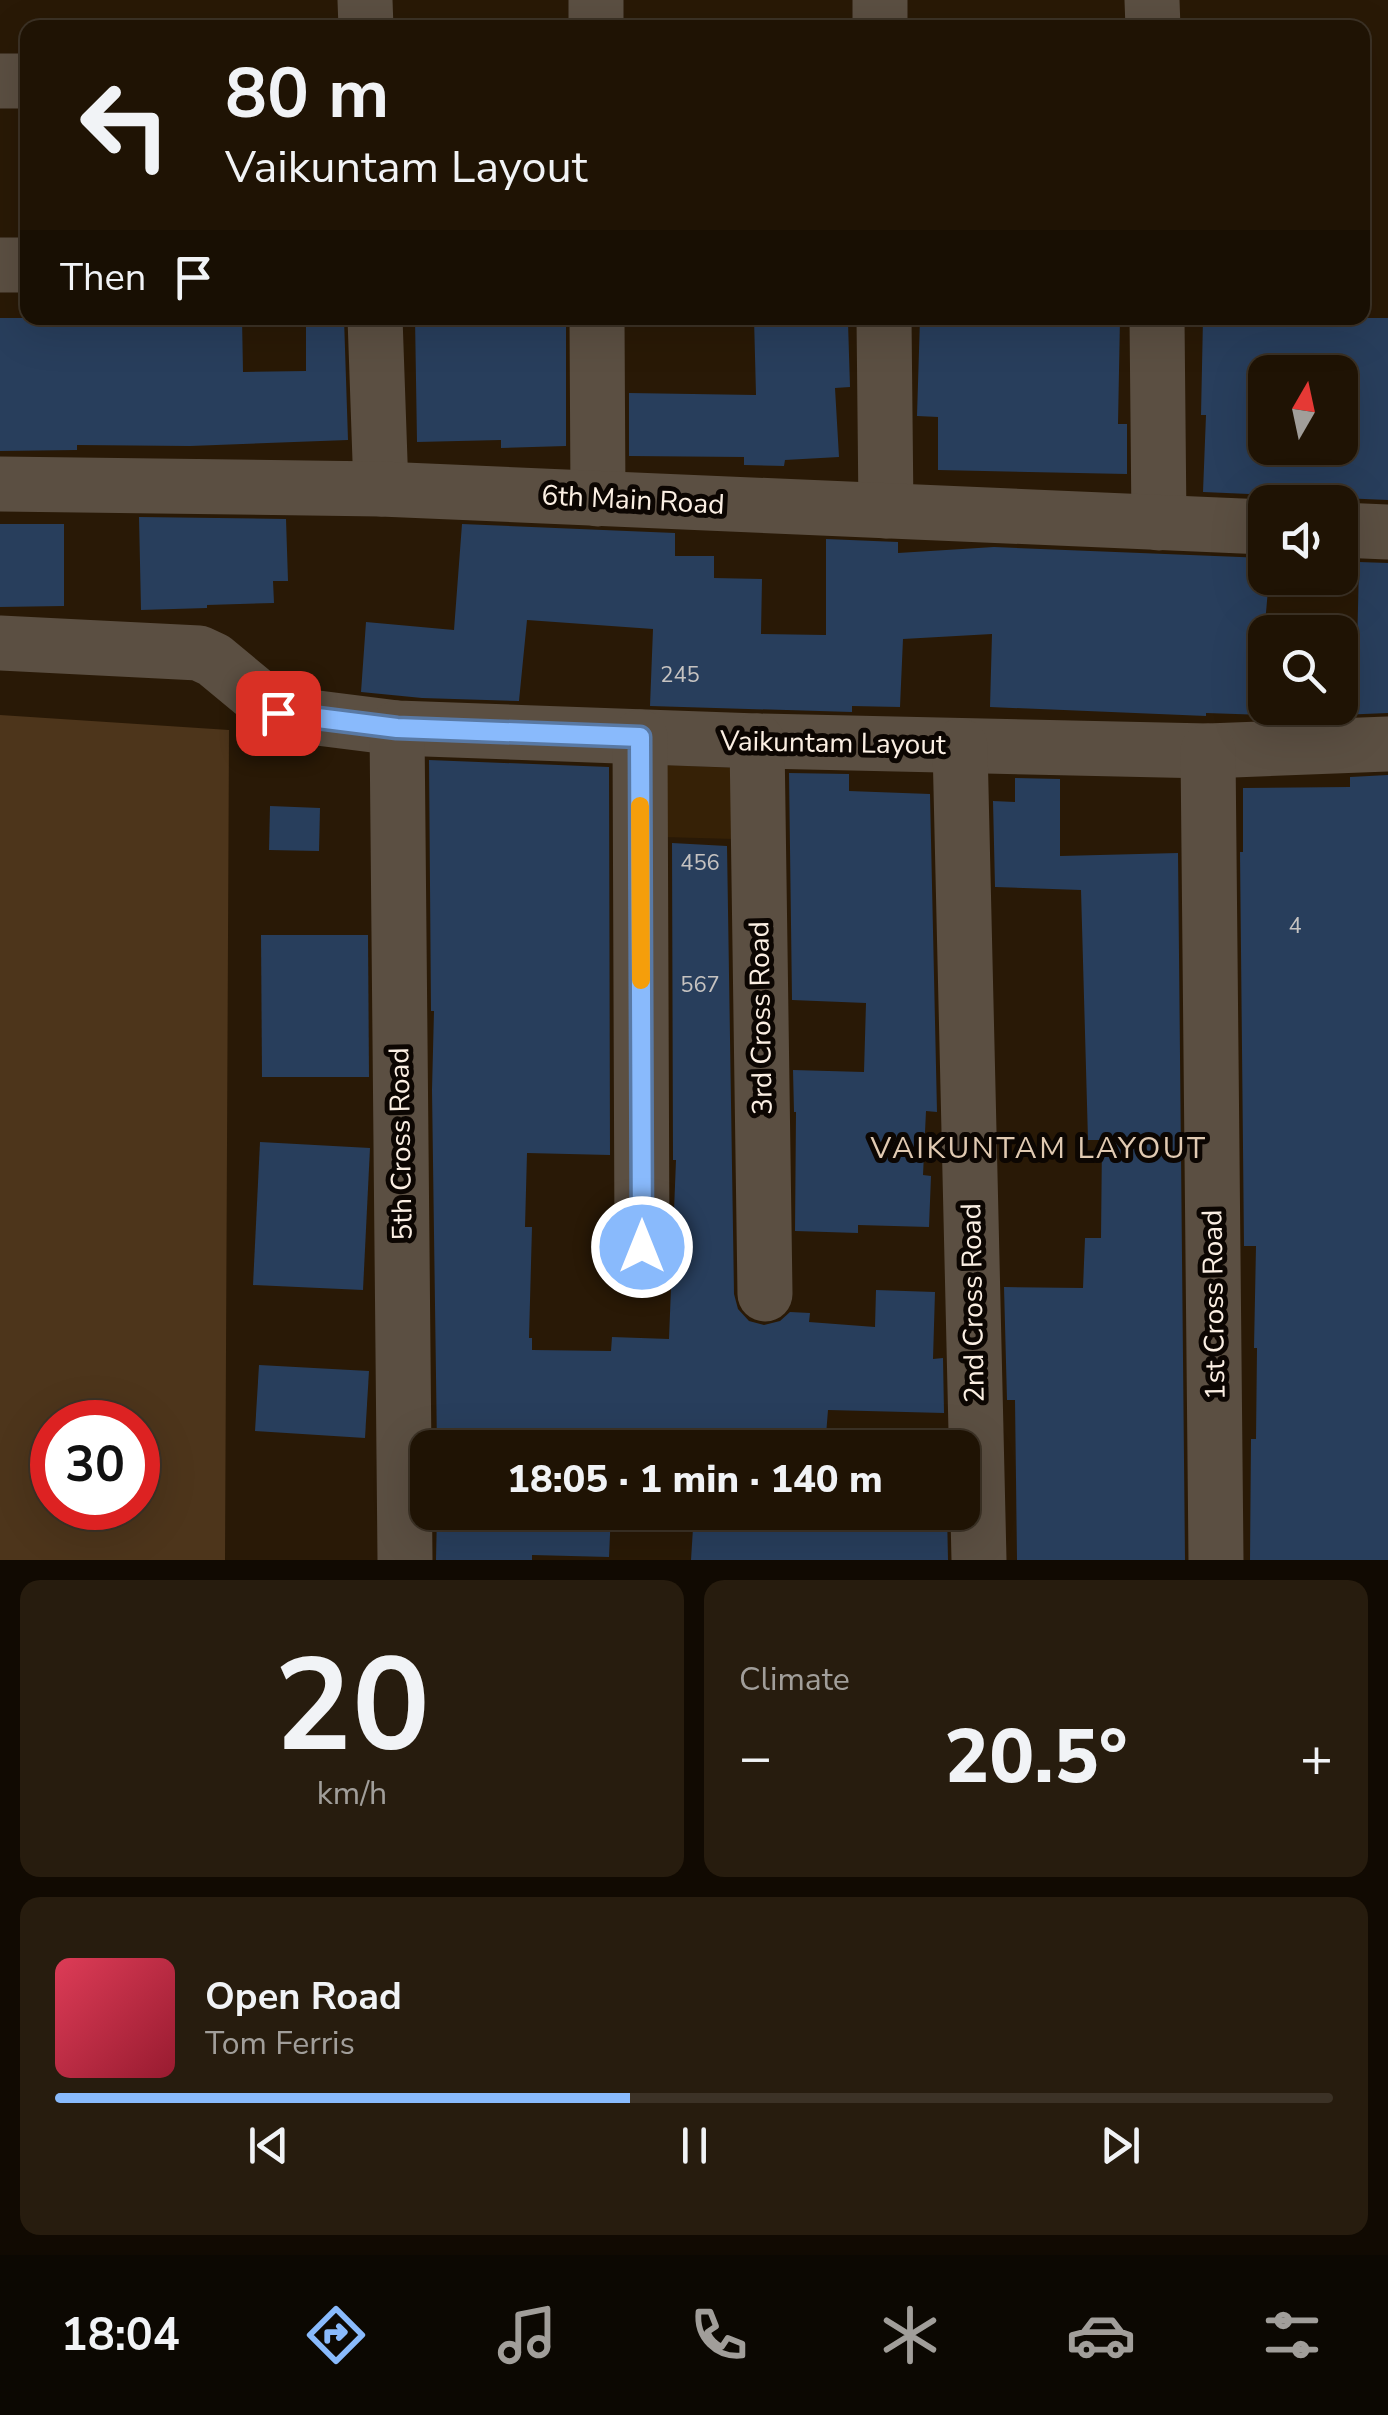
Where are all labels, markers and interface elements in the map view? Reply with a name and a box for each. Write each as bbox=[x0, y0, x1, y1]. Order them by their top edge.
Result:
text: 80 m bbox=[225, 46, 389, 142]
icon: left bbox=[60, 60, 190, 190]
text: Vaikuntam Layout bbox=[225, 137, 588, 198]
icon: arrive bbox=[166, 250, 221, 305]
text: Then bbox=[60, 252, 146, 303]
north arrow bbox=[1248, 355, 1358, 465]
map controls bbox=[1248, 355, 1358, 725]
street label: 6th Main Road bbox=[541, 476, 725, 524]
button: sound bbox=[1248, 485, 1358, 595]
button: search bbox=[1248, 615, 1358, 725]
house number: 245 bbox=[660, 660, 700, 690]
pin bbox=[236, 671, 321, 756]
icon: arrive bbox=[251, 686, 306, 741]
street label: Vaikuntam Layout bbox=[719, 722, 946, 764]
house number: 456 bbox=[680, 848, 720, 878]
house number: 4 bbox=[1288, 911, 1302, 941]
street label: 3rd Cross Road bbox=[740, 921, 782, 1115]
house number: 567 bbox=[680, 970, 720, 1000]
street label: 5th Cross Road bbox=[380, 1047, 422, 1241]
district label: VAIKUNTAM LAYOUT bbox=[869, 1128, 1208, 1169]
position arrow bbox=[590, 1195, 694, 1299]
street label: 2nd Cross Road bbox=[952, 1203, 994, 1403]
street label: 1st Cross Road bbox=[1193, 1209, 1235, 1401]
speed limit sign: 30 bbox=[30, 1400, 160, 1530]
text: 18:05 · 1 min · 140 m bbox=[507, 1454, 883, 1505]
text: 20 bbox=[274, 1618, 430, 1795]
text: Climate bbox=[739, 1658, 850, 1701]
text: 20.5° bbox=[944, 1706, 1128, 1808]
text: − bbox=[739, 1720, 772, 1795]
text: + bbox=[1300, 1720, 1333, 1795]
text: km/h bbox=[317, 1772, 387, 1815]
text: Open Road bbox=[205, 1971, 402, 2022]
text: Tom Ferris bbox=[205, 2022, 355, 2065]
icon: previous bbox=[241, 2118, 296, 2173]
icon: pause bbox=[667, 2118, 722, 2173]
icon: next bbox=[1093, 2118, 1148, 2173]
icon: directions bbox=[301, 2300, 371, 2370]
icon: music bbox=[492, 2300, 562, 2370]
icon: phone bbox=[684, 2300, 754, 2370]
icon: climate bbox=[875, 2300, 945, 2370]
icon: car bbox=[1066, 2300, 1136, 2370]
icon: filters bbox=[1257, 2300, 1327, 2370]
text: 18:04 bbox=[61, 2305, 180, 2366]

